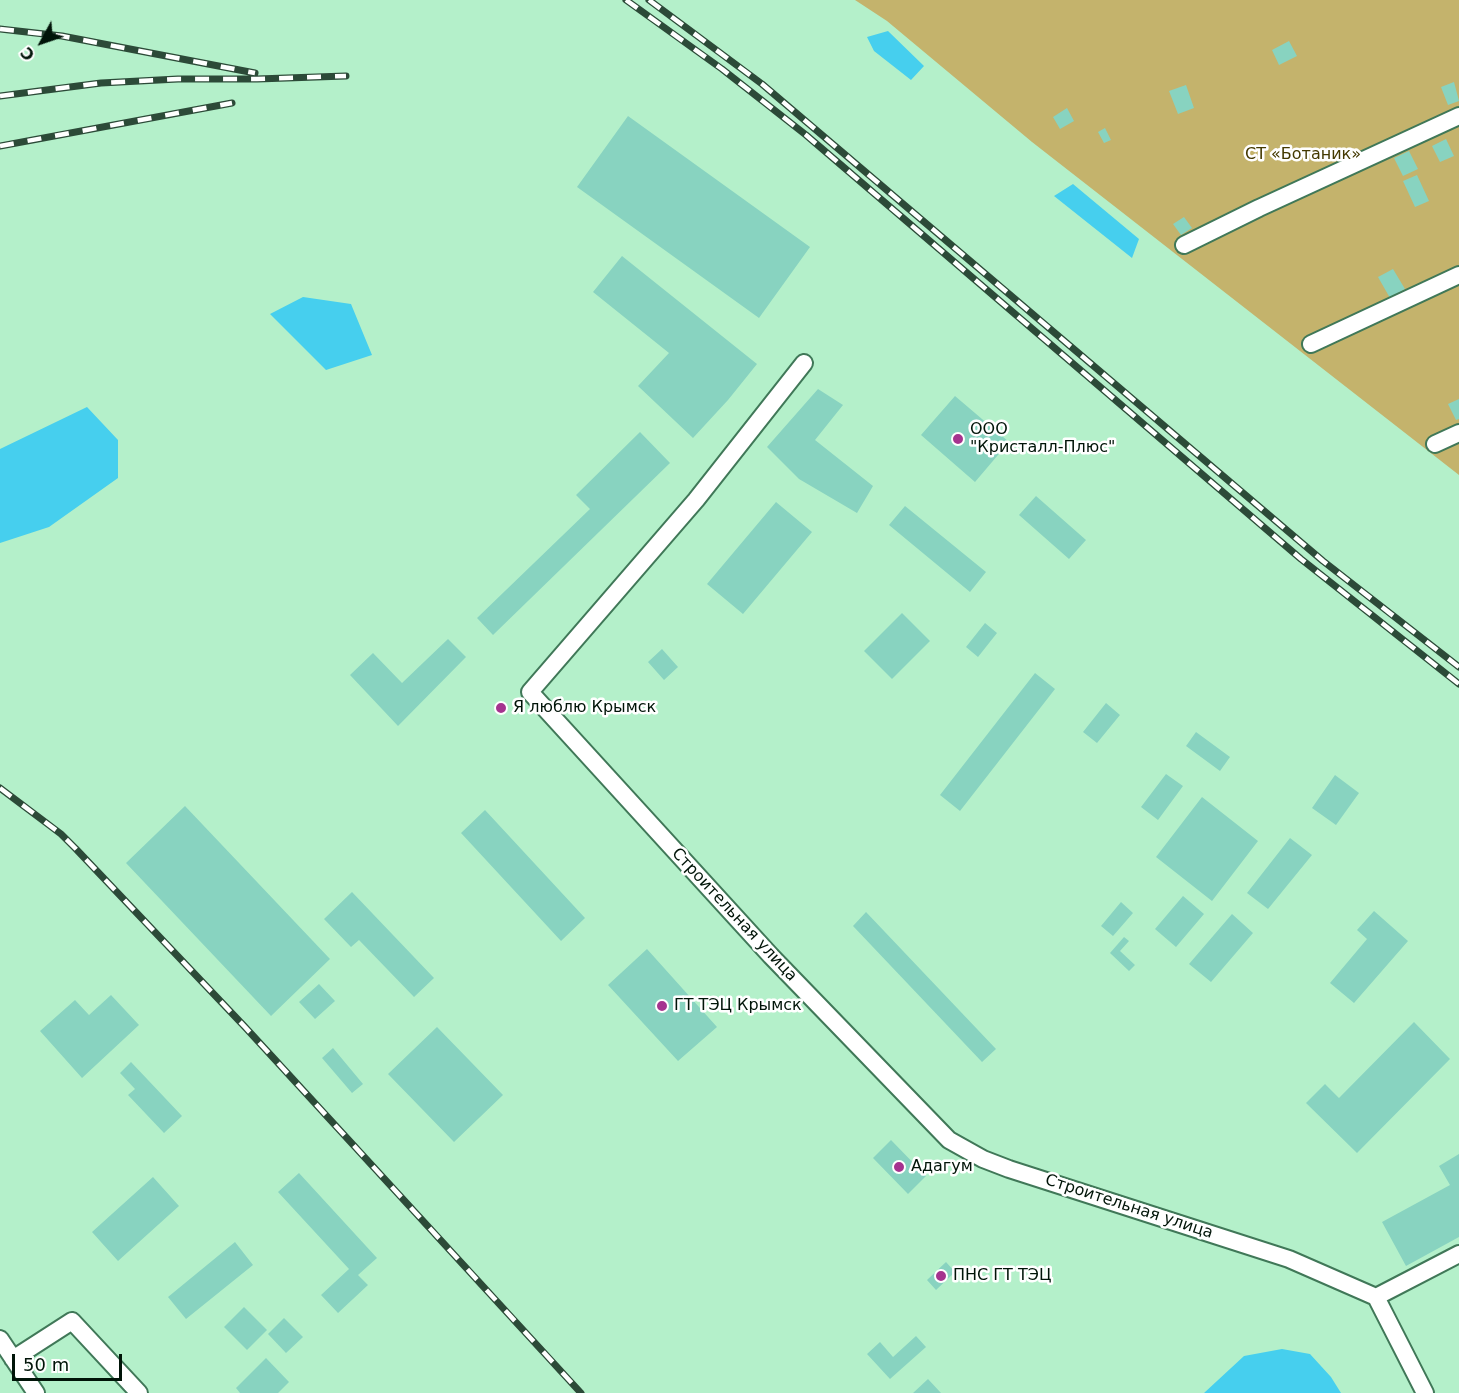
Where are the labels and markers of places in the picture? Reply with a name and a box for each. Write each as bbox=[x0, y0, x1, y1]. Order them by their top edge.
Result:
place label: ООО "Кристалл-Плюс" bbox=[970, 420, 1115, 458]
marker: ООО "Кристалл-Плюс" bbox=[951, 432, 965, 446]
place label: Я люблю Крымск bbox=[513, 698, 656, 718]
marker: Я люблю Крымск bbox=[494, 701, 508, 715]
place label: ГТ ТЭЦ Крымск bbox=[674, 996, 802, 1016]
marker: ГТ ТЭЦ Крымск bbox=[655, 999, 669, 1013]
place label: Адагум bbox=[911, 1157, 973, 1177]
marker: Адагум bbox=[892, 1160, 906, 1174]
place label: ПНС ГТ ТЭЦ bbox=[953, 1266, 1051, 1286]
marker: ПНС ГТ ТЭЦ bbox=[934, 1269, 948, 1283]

